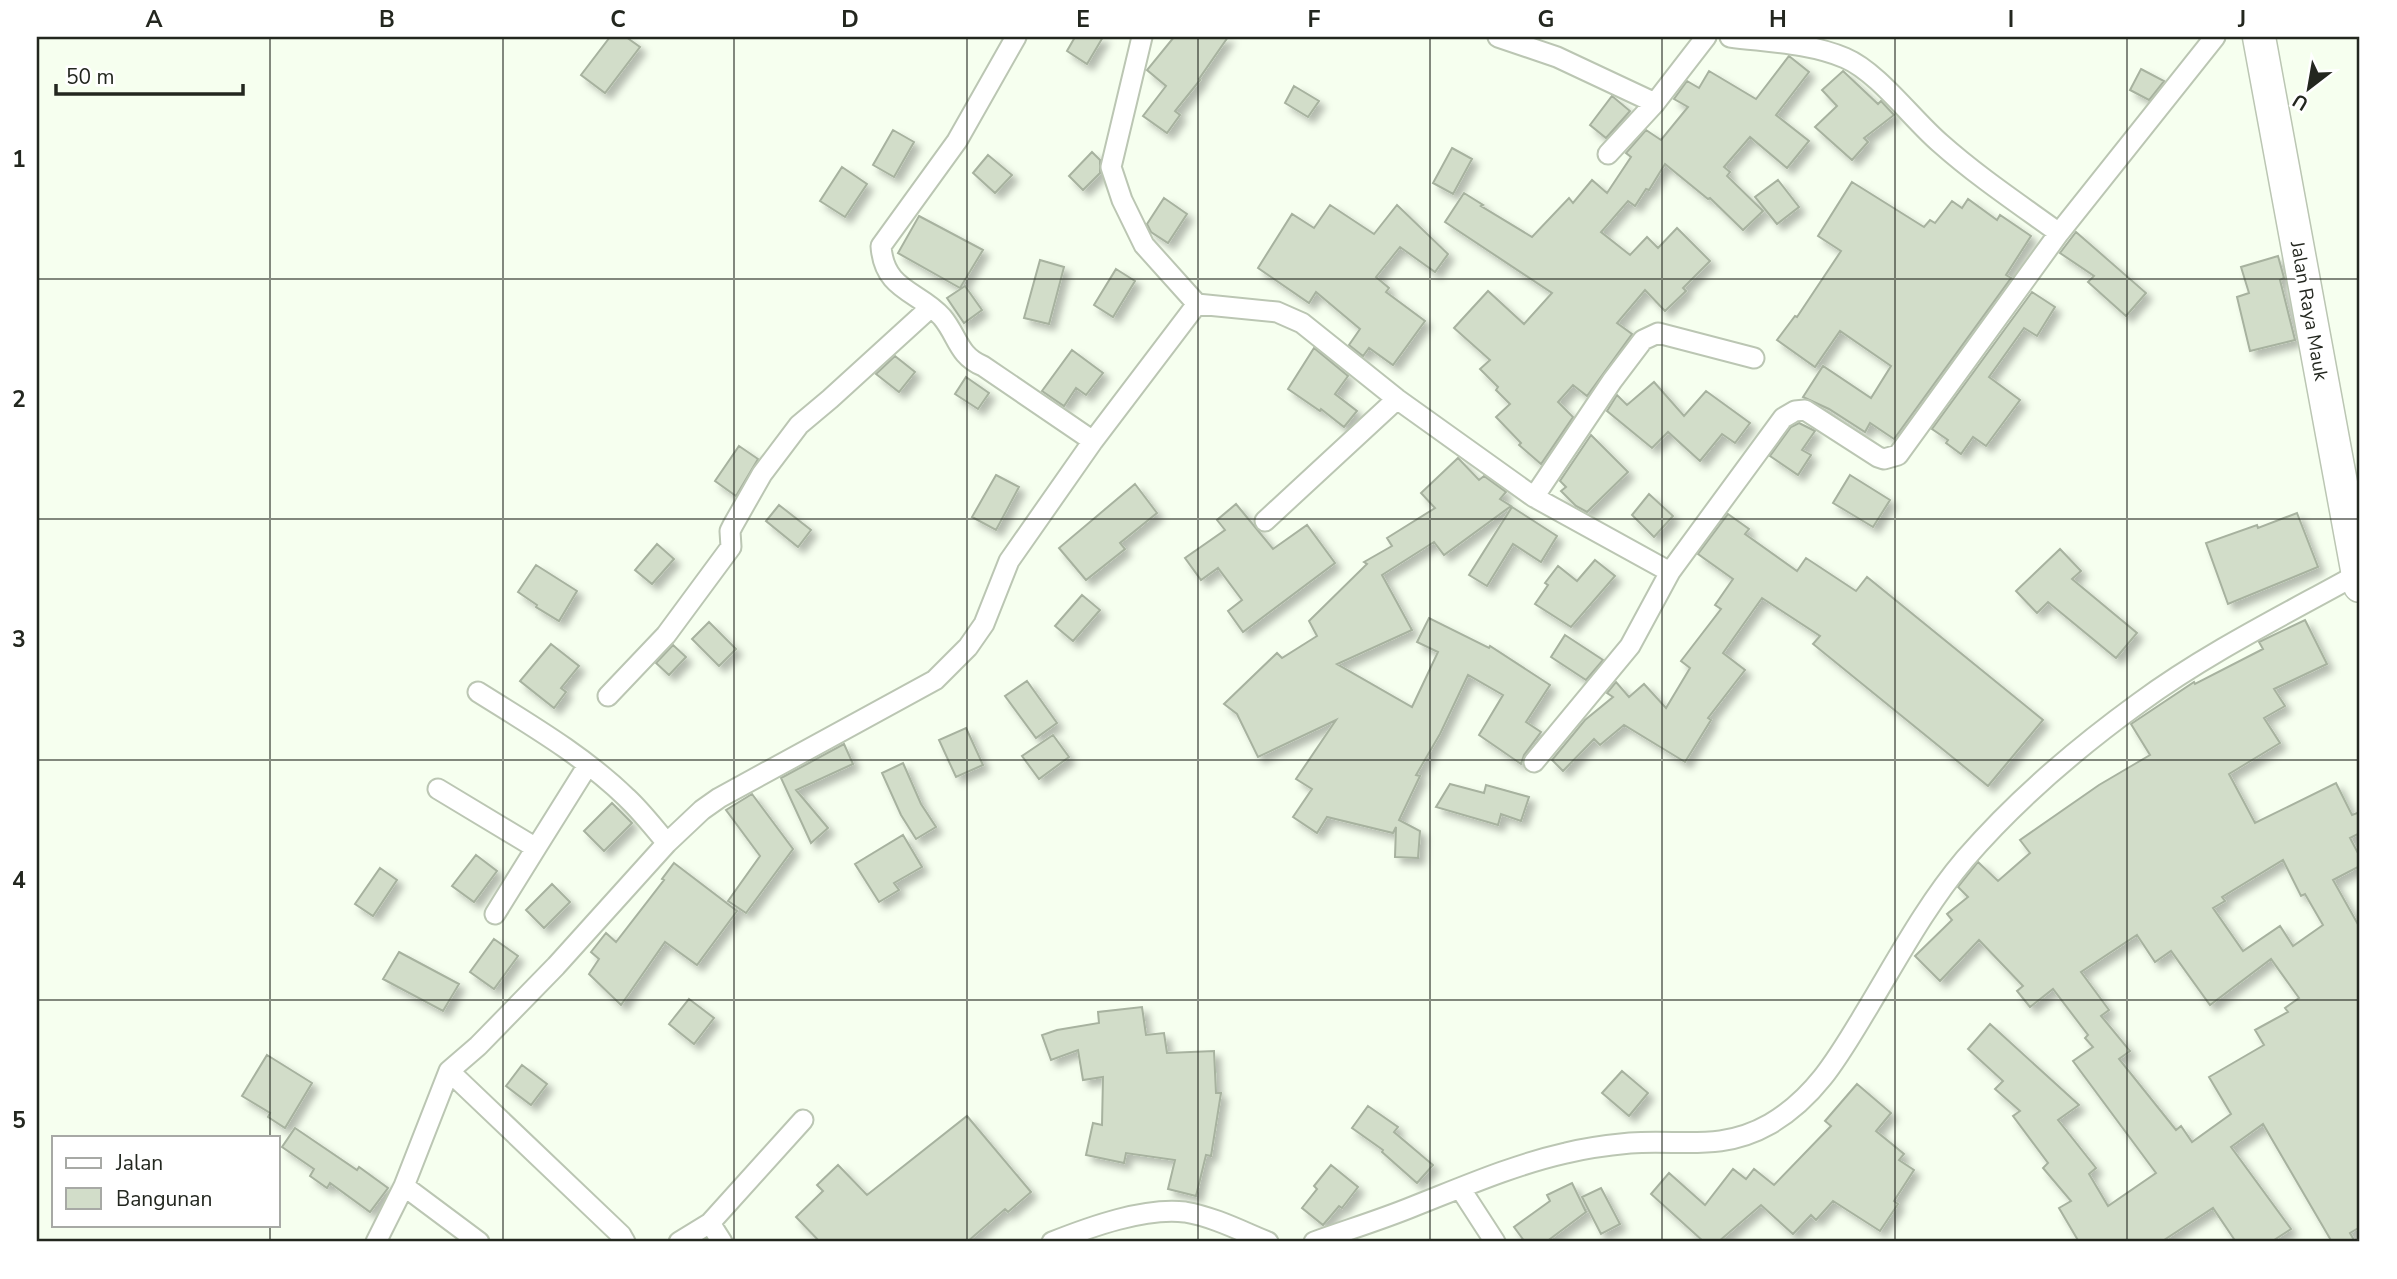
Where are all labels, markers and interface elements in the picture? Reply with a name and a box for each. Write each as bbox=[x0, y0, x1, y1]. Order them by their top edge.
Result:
text: A bbox=[145, 4, 163, 35]
text: B bbox=[379, 4, 395, 35]
text: C bbox=[610, 4, 626, 35]
text: D bbox=[841, 4, 859, 35]
text: E bbox=[1076, 4, 1090, 35]
text: F bbox=[1308, 4, 1321, 35]
text: G bbox=[1538, 4, 1554, 35]
text: H bbox=[1769, 4, 1787, 35]
text: I bbox=[2008, 4, 2014, 35]
text: J bbox=[2237, 4, 2246, 35]
scale bar bbox=[56, 52, 243, 96]
north arrow bbox=[2274, 52, 2344, 122]
text: 50 m bbox=[66, 63, 115, 91]
text: U bbox=[2288, 87, 2313, 116]
text: 1 bbox=[12, 144, 26, 175]
street label: Jalan Raya Mauk bbox=[2284, 238, 2334, 383]
text: 2 bbox=[12, 384, 26, 415]
text: 3 bbox=[12, 624, 26, 655]
text: 4 bbox=[12, 865, 26, 896]
text: 5 bbox=[12, 1105, 26, 1136]
legend bbox=[52, 1136, 280, 1226]
text: Jalan bbox=[115, 1149, 163, 1177]
text: Bangunan bbox=[116, 1185, 212, 1213]

